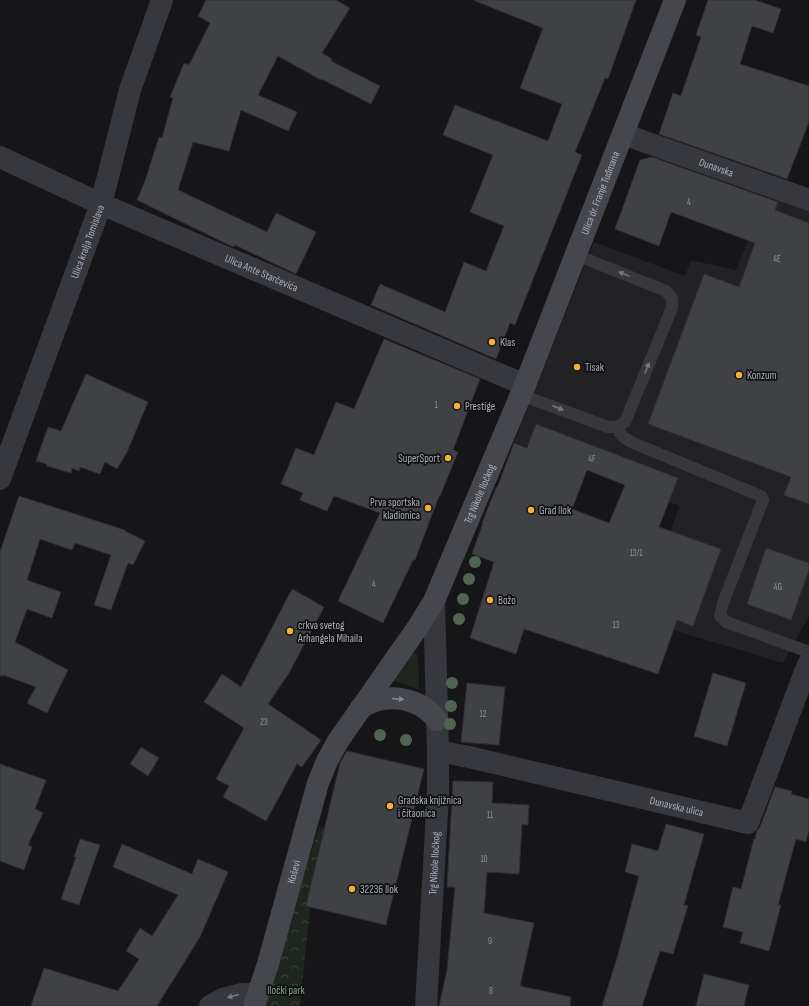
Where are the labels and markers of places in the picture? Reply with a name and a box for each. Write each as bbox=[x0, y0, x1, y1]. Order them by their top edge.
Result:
place label: Klas bbox=[500, 336, 515, 349]
marker: Klas bbox=[487, 337, 497, 347]
place label: Tisak bbox=[585, 361, 605, 374]
marker: Tisak bbox=[572, 362, 582, 372]
place label: Konzum bbox=[747, 369, 777, 382]
marker: Konzum bbox=[734, 370, 744, 380]
place label: Prestige bbox=[465, 400, 495, 413]
marker: Prestige bbox=[452, 401, 462, 411]
place label: SuperSport bbox=[398, 452, 441, 465]
marker: SuperSport bbox=[443, 453, 453, 463]
place label: Prva sportska kladionica bbox=[370, 496, 420, 522]
marker: Prva sportska kladionica bbox=[423, 503, 433, 513]
place label: Grad Ilok bbox=[539, 504, 572, 517]
marker: Grad Ilok bbox=[526, 505, 536, 515]
place label: Božo bbox=[498, 594, 516, 607]
marker: Božo bbox=[485, 595, 495, 605]
place label: crkva svetog Arhangela Mihaila bbox=[297, 619, 362, 645]
marker: crkva svetog Arhangela Mihaila bbox=[285, 626, 295, 636]
place label: Gradska knjižnica i čitaonica bbox=[398, 794, 462, 820]
marker: Gradska knjižnica i čitaonica bbox=[385, 801, 395, 811]
place label: 32236 Ilok bbox=[360, 883, 399, 896]
marker: 32236 Ilok bbox=[347, 884, 357, 894]

